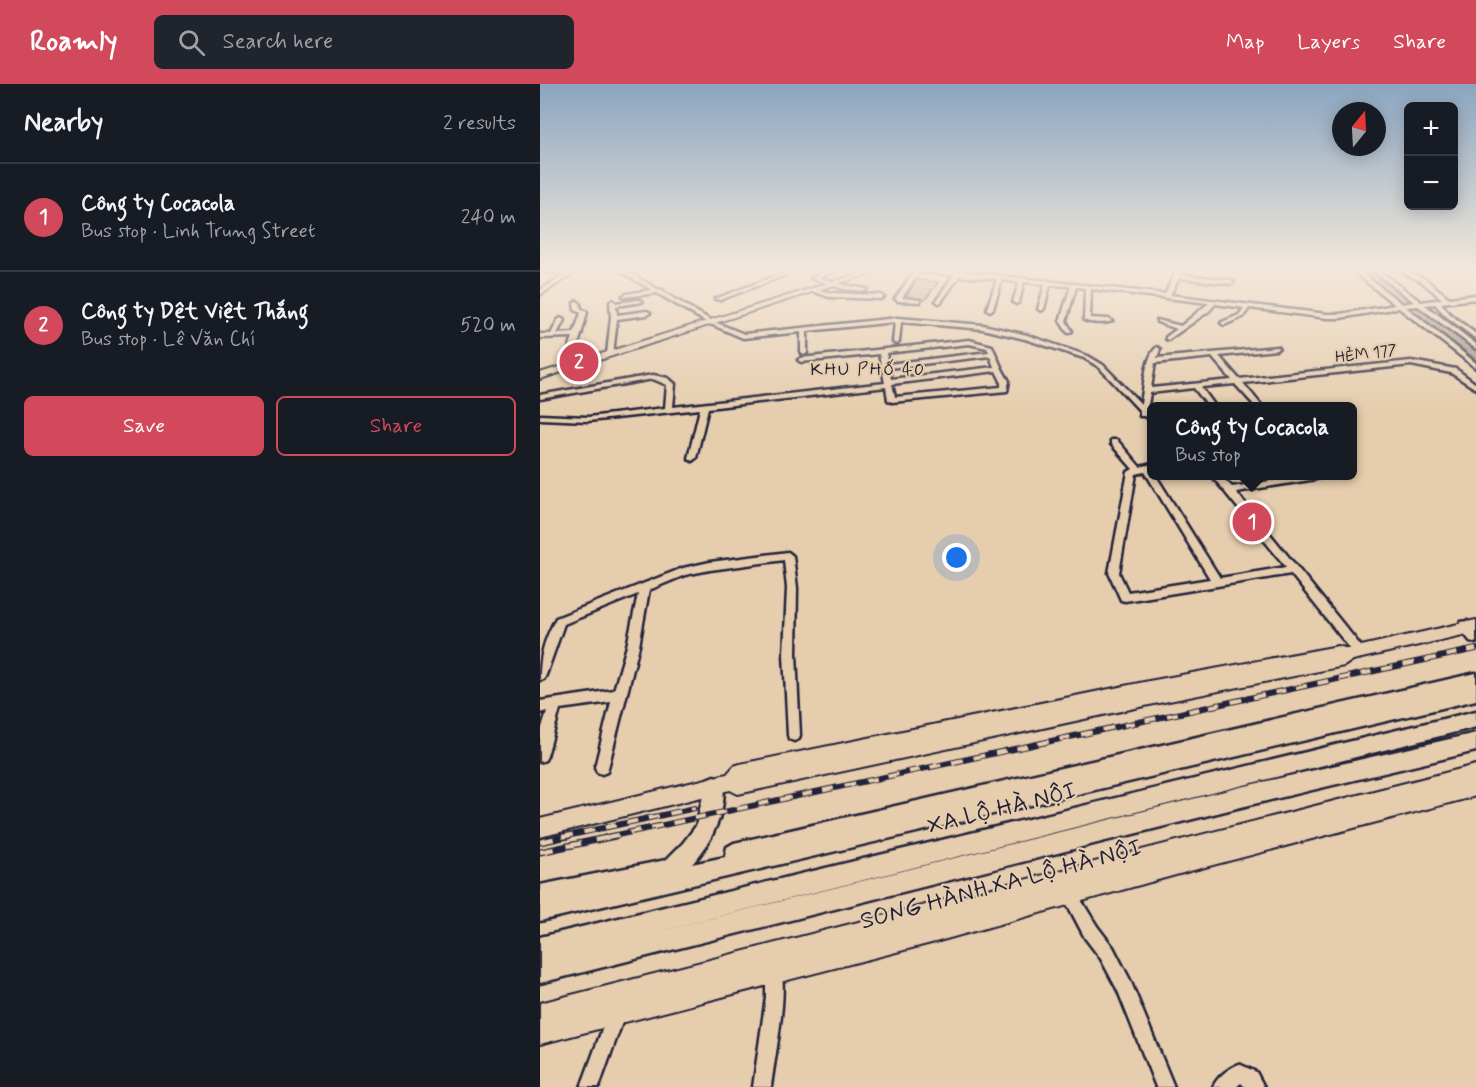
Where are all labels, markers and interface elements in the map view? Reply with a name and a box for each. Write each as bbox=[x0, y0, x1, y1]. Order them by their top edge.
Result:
search box bbox=[154, 15, 574, 69]
text: Roamly bbox=[30, 24, 118, 61]
icon: search bbox=[175, 26, 208, 59]
text: Search here bbox=[223, 28, 333, 56]
text: Map bbox=[1226, 28, 1264, 56]
text: Layers bbox=[1297, 28, 1360, 56]
text: Share bbox=[1393, 28, 1446, 56]
north arrow bbox=[1332, 102, 1386, 156]
map controls bbox=[1404, 102, 1458, 210]
button: + bbox=[1404, 102, 1458, 156]
text: Nearby bbox=[24, 106, 103, 140]
text: 2 results bbox=[443, 110, 516, 137]
button: − bbox=[1404, 156, 1458, 210]
text: Công ty Cocacola bbox=[81, 190, 235, 218]
text: 1 bbox=[39, 204, 48, 231]
text: 240 m bbox=[461, 204, 516, 231]
text: Bus stop · Linh Trung Street bbox=[81, 218, 315, 245]
text: Công ty Dệt Việt Thắng bbox=[81, 298, 309, 326]
text: 2 bbox=[39, 312, 48, 339]
text: 520 m bbox=[460, 312, 516, 339]
text: Bus stop · Lê Văn Chí bbox=[81, 326, 256, 353]
pin: 2 bbox=[560, 340, 598, 384]
street label: HẺM 177 bbox=[1334, 340, 1398, 368]
district label: KHU PHỐ 40 bbox=[810, 358, 926, 382]
button: Save bbox=[24, 396, 264, 456]
button: Share bbox=[276, 396, 516, 456]
popup bbox=[1147, 402, 1357, 480]
text: Công ty Cocacola bbox=[1175, 414, 1329, 442]
text: Bus stop bbox=[1175, 442, 1241, 469]
pin: 1 bbox=[1232, 500, 1272, 544]
your location bbox=[942, 543, 971, 572]
street label: XA LỘ HÀ NỘI bbox=[924, 776, 1080, 842]
street label: SONG HÀNH XA LỘ HÀ NỘI bbox=[857, 832, 1145, 938]

